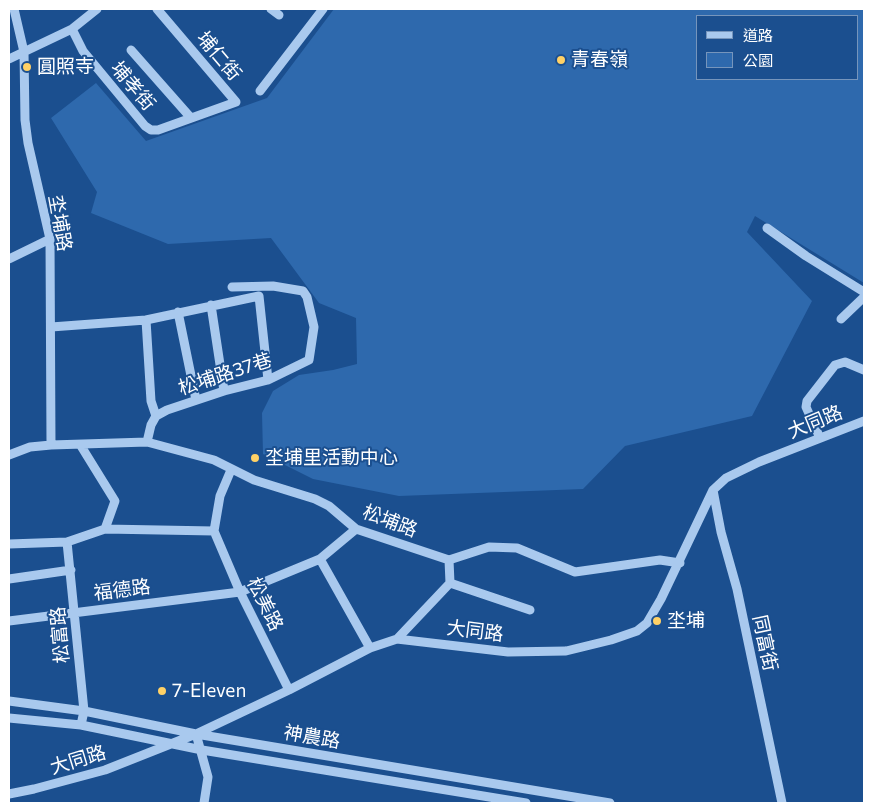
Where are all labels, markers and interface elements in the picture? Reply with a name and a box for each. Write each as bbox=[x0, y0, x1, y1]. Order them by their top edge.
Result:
legend bbox=[696, 15, 858, 80]
text: 道路 bbox=[743, 26, 773, 44]
street label: 埔仁街 bbox=[192, 27, 246, 85]
place label: 青春嶺 bbox=[571, 49, 628, 71]
text: 公園 bbox=[743, 51, 773, 69]
marker: 青春嶺 bbox=[555, 54, 567, 66]
place label: 圓照寺 bbox=[37, 56, 94, 78]
street label: 埔孝街 bbox=[106, 57, 160, 115]
marker: 圓照寺 bbox=[21, 61, 33, 73]
street label: 坔埔路 bbox=[44, 193, 76, 253]
street label: 松埔路37巷 bbox=[175, 348, 275, 400]
street label: 大同路 bbox=[784, 401, 846, 443]
place label: 坔埔里活動中心 bbox=[265, 447, 398, 469]
marker: 坔埔里活動中心 bbox=[249, 452, 261, 464]
street label: 松埔路 bbox=[359, 500, 421, 542]
street label: 松美路 bbox=[242, 573, 288, 635]
street label: 福德路 bbox=[92, 575, 152, 605]
street label: 松富路 bbox=[46, 606, 74, 664]
place label: 坔埔 bbox=[667, 610, 705, 632]
street label: 同富街 bbox=[748, 613, 782, 673]
marker: 坔埔 bbox=[651, 615, 663, 627]
street label: 大同路 bbox=[445, 616, 505, 646]
place label: 7-Eleven bbox=[172, 680, 246, 702]
marker: 7-Eleven bbox=[156, 685, 168, 697]
street label: 神農路 bbox=[282, 721, 342, 753]
street label: 大同路 bbox=[47, 741, 109, 779]

